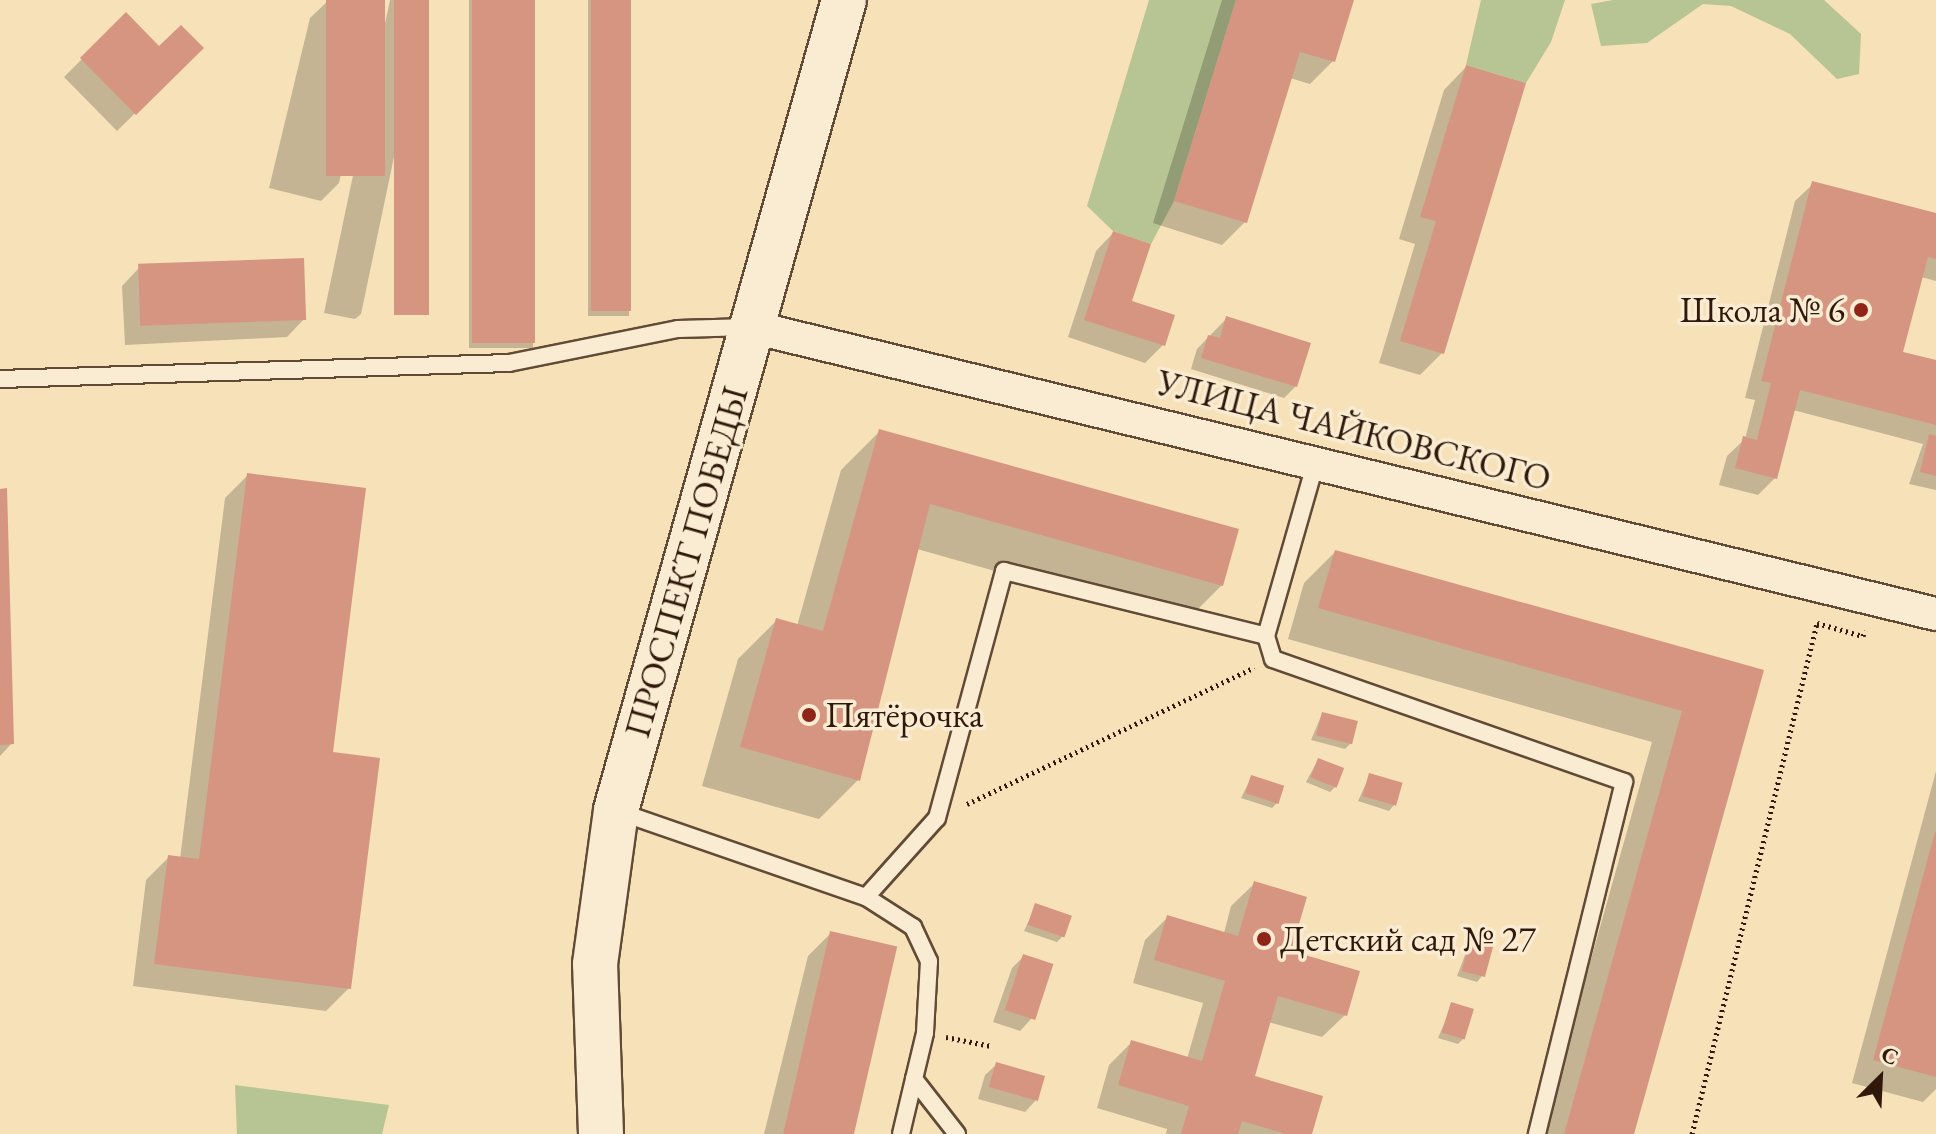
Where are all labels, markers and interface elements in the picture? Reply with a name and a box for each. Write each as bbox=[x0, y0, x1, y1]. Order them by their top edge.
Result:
place label: Школа № 6 bbox=[1680, 288, 1845, 332]
marker: Школа № 6 bbox=[1852, 301, 1870, 319]
street label: УЛИЦА ЧАЙКОВСКОГО bbox=[1152, 360, 1556, 500]
street label: ПРОСПЕКТ ПОБЕДЫ bbox=[615, 381, 757, 743]
place label: Пятёрочка bbox=[825, 693, 983, 737]
marker: Пятёрочка bbox=[800, 706, 818, 724]
place label: Детский сад № 27 bbox=[1280, 917, 1536, 961]
marker: Детский сад № 27 bbox=[1255, 930, 1273, 948]
north arrow bbox=[1840, 1038, 1920, 1118]
text: С bbox=[1877, 1039, 1903, 1072]

